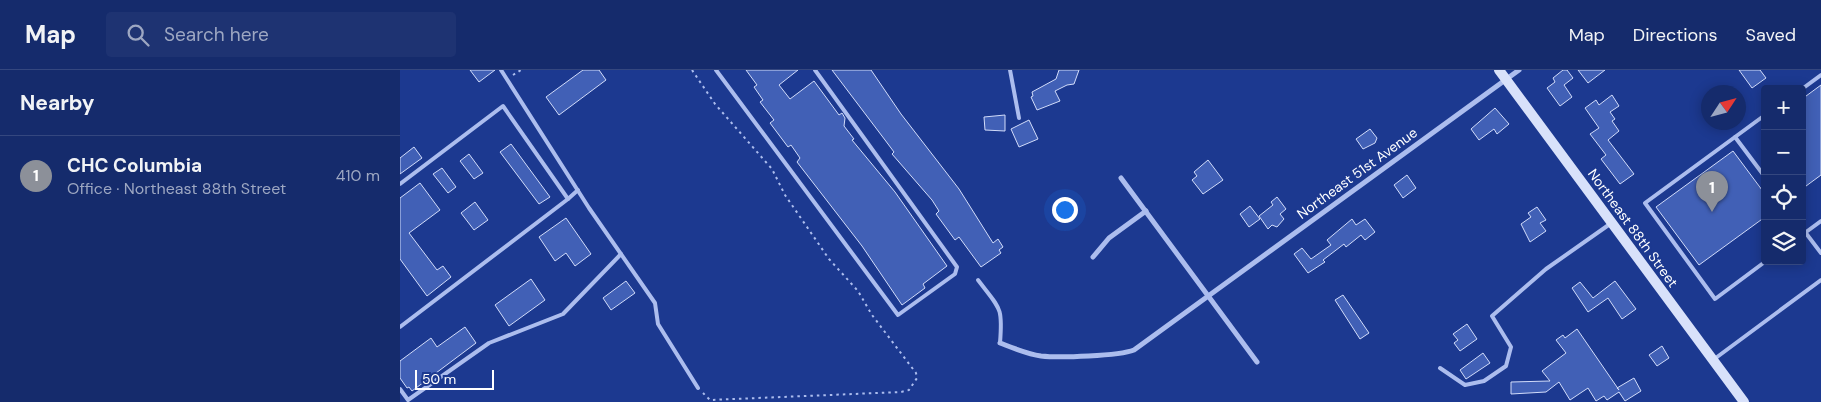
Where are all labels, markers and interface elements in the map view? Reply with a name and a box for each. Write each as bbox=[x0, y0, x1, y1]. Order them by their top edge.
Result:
search box bbox=[106, 12, 456, 57]
text: Map bbox=[25, 19, 76, 50]
icon: search bbox=[124, 21, 152, 49]
text: Search here bbox=[164, 22, 269, 47]
text: Map bbox=[1569, 23, 1605, 47]
text: Directions bbox=[1633, 23, 1718, 47]
text: Saved bbox=[1746, 23, 1796, 47]
north arrow bbox=[1701, 85, 1746, 130]
map controls bbox=[1761, 85, 1806, 265]
button: + bbox=[1761, 85, 1806, 130]
text: Nearby bbox=[20, 89, 94, 117]
street label: Northeast 51st Avenue bbox=[1293, 123, 1421, 223]
button: − bbox=[1761, 130, 1806, 175]
text: CHC Columbia bbox=[67, 153, 202, 178]
text: 1 bbox=[33, 165, 39, 186]
text: 410 m bbox=[336, 165, 380, 186]
street label: Northeast 88th Street bbox=[1584, 165, 1682, 291]
pin: 1 bbox=[1696, 171, 1728, 212]
button: locate bbox=[1761, 175, 1806, 220]
text: Office · Northeast 88th Street bbox=[67, 178, 286, 199]
your location bbox=[1052, 197, 1078, 223]
button: layers bbox=[1761, 220, 1806, 265]
scale bar bbox=[415, 367, 494, 390]
text: 50 m bbox=[422, 370, 456, 388]

